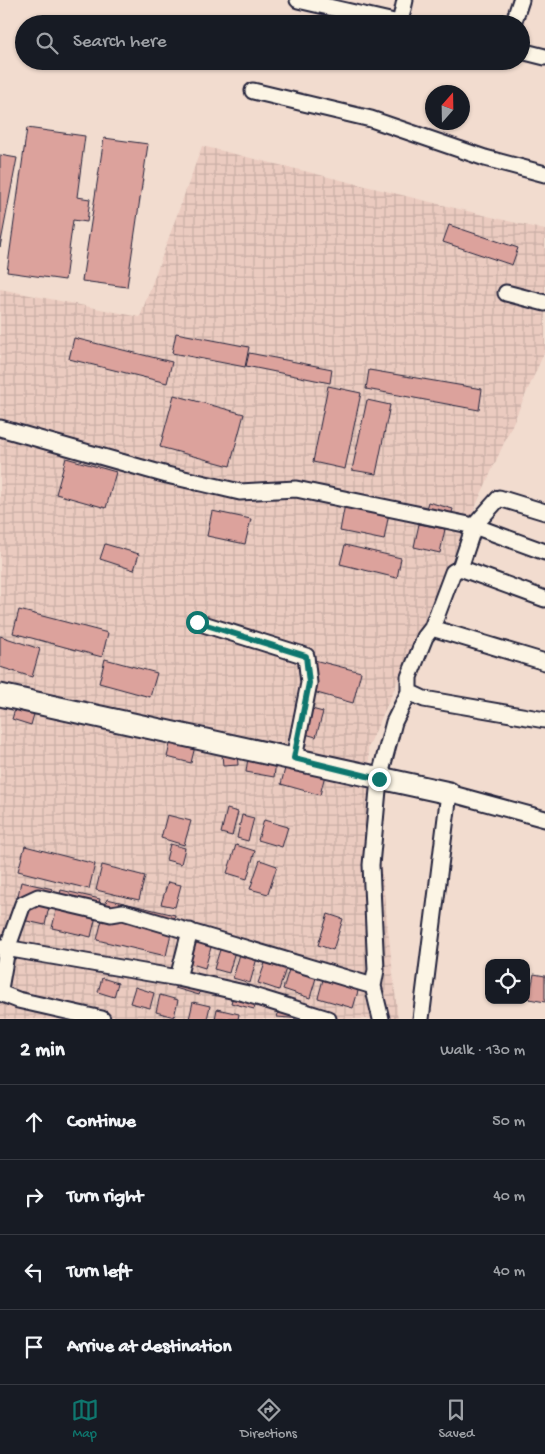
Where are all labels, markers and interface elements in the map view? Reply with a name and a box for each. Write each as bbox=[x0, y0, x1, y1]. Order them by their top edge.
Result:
search box bbox=[15, 15, 530, 70]
icon: search bbox=[33, 29, 61, 57]
text: Search here bbox=[73, 31, 167, 54]
north arrow bbox=[425, 85, 470, 130]
route start bbox=[186, 611, 209, 634]
route end bbox=[368, 768, 391, 791]
map controls bbox=[485, 959, 530, 1004]
button: locate bbox=[485, 959, 530, 1004]
text: 2 min bbox=[20, 1039, 65, 1064]
text: Walk · 130 m bbox=[440, 1042, 525, 1061]
icon: ahead bbox=[20, 1108, 48, 1136]
text: Continue bbox=[67, 1111, 136, 1134]
text: 50 m bbox=[492, 1113, 525, 1132]
icon: right bbox=[20, 1183, 48, 1211]
text: Turn right bbox=[67, 1186, 143, 1209]
text: 40 m bbox=[493, 1188, 525, 1207]
icon: left bbox=[20, 1258, 48, 1286]
text: Turn left bbox=[67, 1261, 131, 1284]
text: 40 m bbox=[493, 1263, 525, 1282]
icon: arrive bbox=[20, 1333, 48, 1361]
text: Arrive at destination bbox=[67, 1336, 231, 1359]
tab: Map bbox=[71, 1396, 99, 1443]
tab: Directions bbox=[240, 1396, 297, 1443]
tab: Saved bbox=[438, 1396, 474, 1443]

